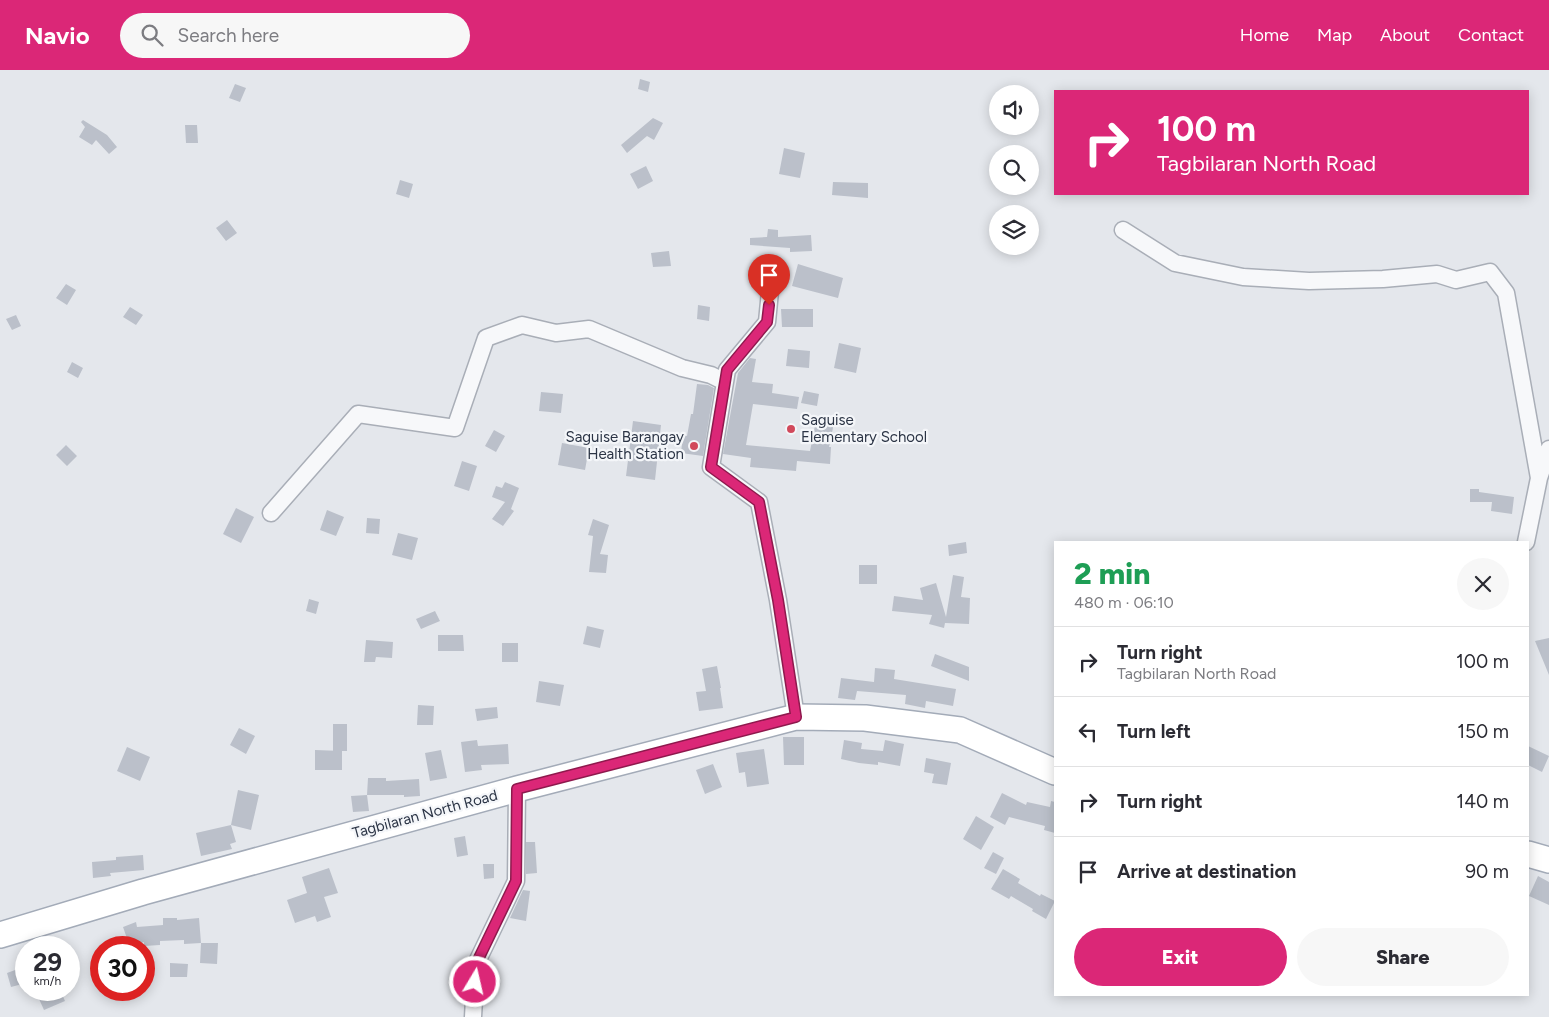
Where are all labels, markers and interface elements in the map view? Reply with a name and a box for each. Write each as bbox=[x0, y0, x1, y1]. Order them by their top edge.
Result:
search box bbox=[120, 13, 470, 58]
text: Navio bbox=[25, 21, 90, 50]
icon: search bbox=[138, 21, 166, 49]
text: Search here bbox=[178, 24, 279, 47]
text: Home bbox=[1240, 24, 1289, 46]
text: Map bbox=[1317, 24, 1352, 46]
text: About bbox=[1380, 24, 1430, 46]
text: Contact bbox=[1458, 24, 1524, 46]
map controls bbox=[989, 85, 1039, 255]
button: sound bbox=[989, 85, 1039, 135]
text: 100 m bbox=[1157, 108, 1256, 150]
icon: right bbox=[1074, 110, 1139, 175]
button: search bbox=[989, 145, 1039, 195]
text: Tagbilaran North Road bbox=[1157, 150, 1376, 177]
button: layers bbox=[989, 205, 1039, 255]
pin bbox=[748, 254, 790, 305]
icon: arrive bbox=[755, 261, 783, 289]
place label: Saguise Elementary School bbox=[801, 411, 927, 446]
marker: Saguise Elementary School bbox=[785, 423, 797, 435]
place label: Saguise Barangay Health Station bbox=[565, 428, 684, 463]
marker: Saguise Barangay Health Station bbox=[688, 440, 700, 452]
text: 2 min bbox=[1074, 555, 1151, 592]
button: close bbox=[1457, 558, 1509, 610]
text: 480 m · 06:10 bbox=[1074, 593, 1174, 612]
text: Turn right bbox=[1117, 641, 1203, 664]
icon: right bbox=[1074, 648, 1102, 676]
text: 100 m bbox=[1456, 650, 1509, 673]
text: Tagbilaran North Road bbox=[1117, 664, 1276, 683]
icon: left bbox=[1074, 718, 1102, 746]
text: Turn left bbox=[1117, 720, 1191, 743]
text: 150 m bbox=[1457, 720, 1509, 743]
street label: Tagbilaran North Road bbox=[350, 786, 500, 842]
icon: right bbox=[1074, 788, 1102, 816]
text: Turn right bbox=[1117, 790, 1203, 813]
text: 140 m bbox=[1456, 790, 1509, 813]
icon: arrive bbox=[1074, 858, 1102, 886]
text: Arrive at destination bbox=[1117, 860, 1296, 883]
text: 90 m bbox=[1465, 860, 1509, 883]
button: Exit bbox=[1074, 928, 1287, 986]
button: Share bbox=[1297, 928, 1509, 986]
speed limit sign: 30 bbox=[90, 936, 155, 1001]
text: 29 bbox=[33, 947, 62, 977]
position arrow bbox=[448, 955, 500, 1007]
text: km/h bbox=[34, 974, 61, 988]

